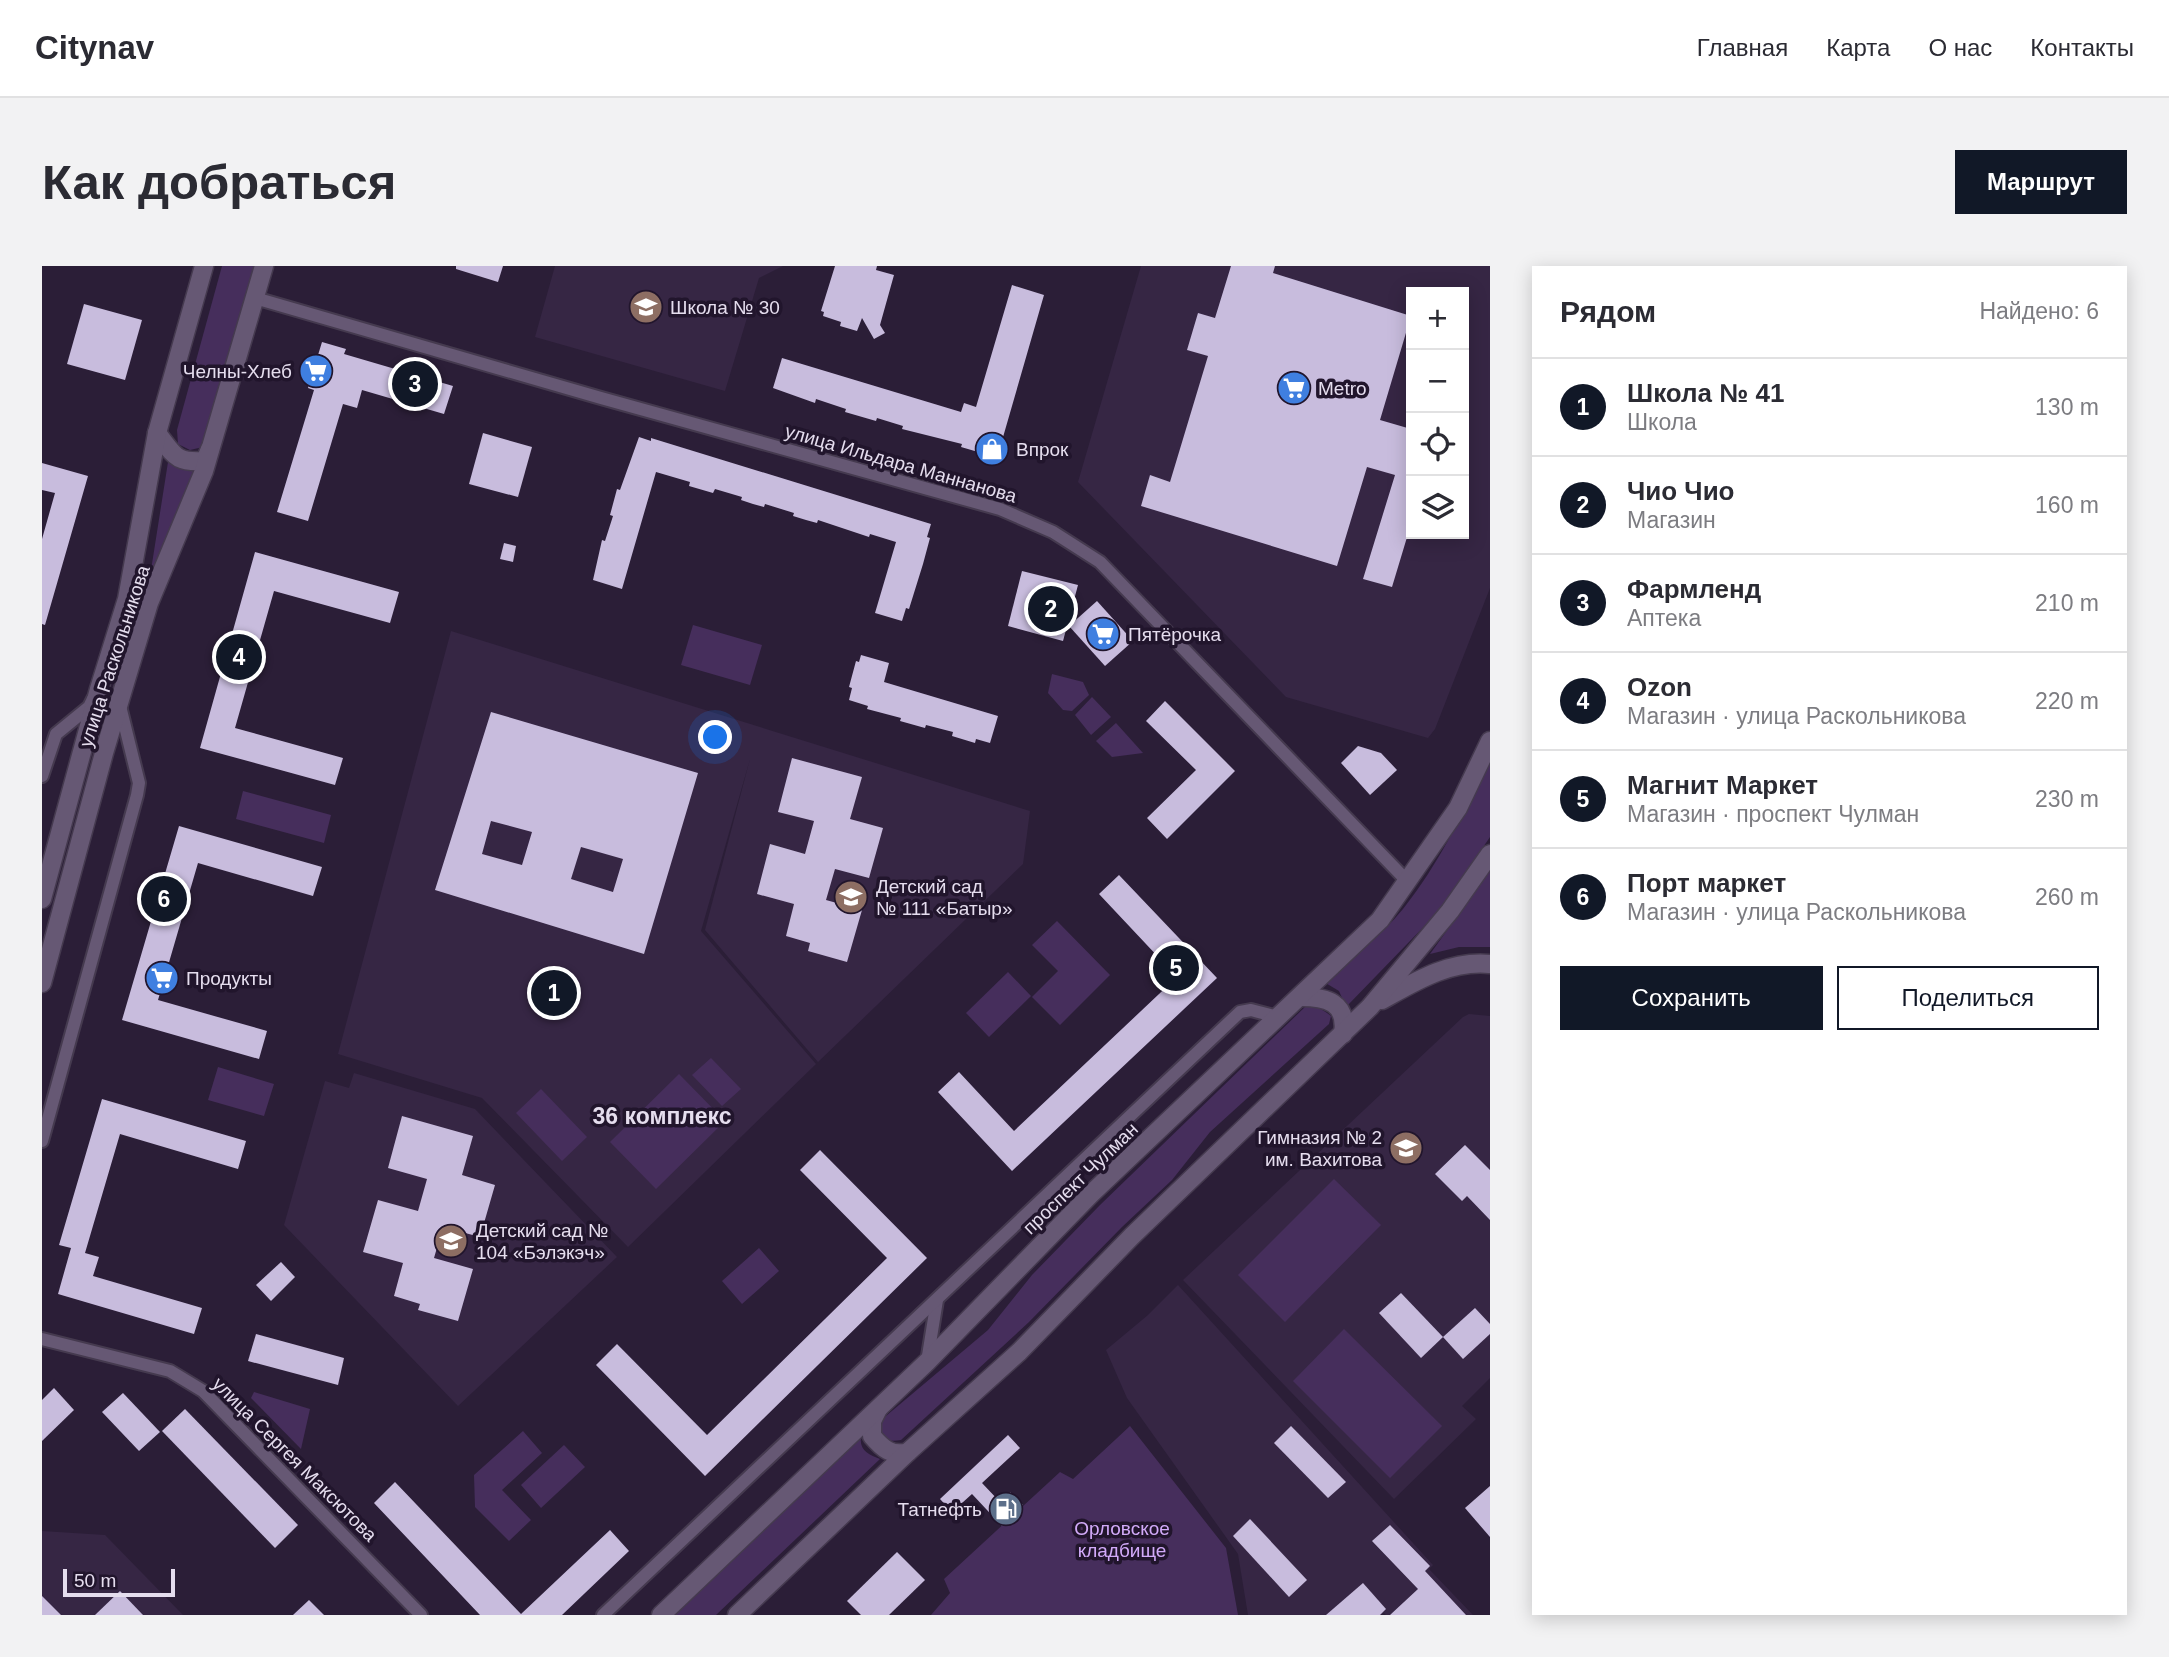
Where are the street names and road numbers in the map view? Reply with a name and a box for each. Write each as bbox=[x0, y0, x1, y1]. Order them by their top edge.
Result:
street label: улица Ильдара Маннанова bbox=[783, 420, 1019, 507]
street label: улица Раскольникова bbox=[75, 562, 154, 750]
street label: проспект Чулман bbox=[1019, 1118, 1142, 1238]
street label: улица Сергея Максютова bbox=[208, 1373, 381, 1546]

